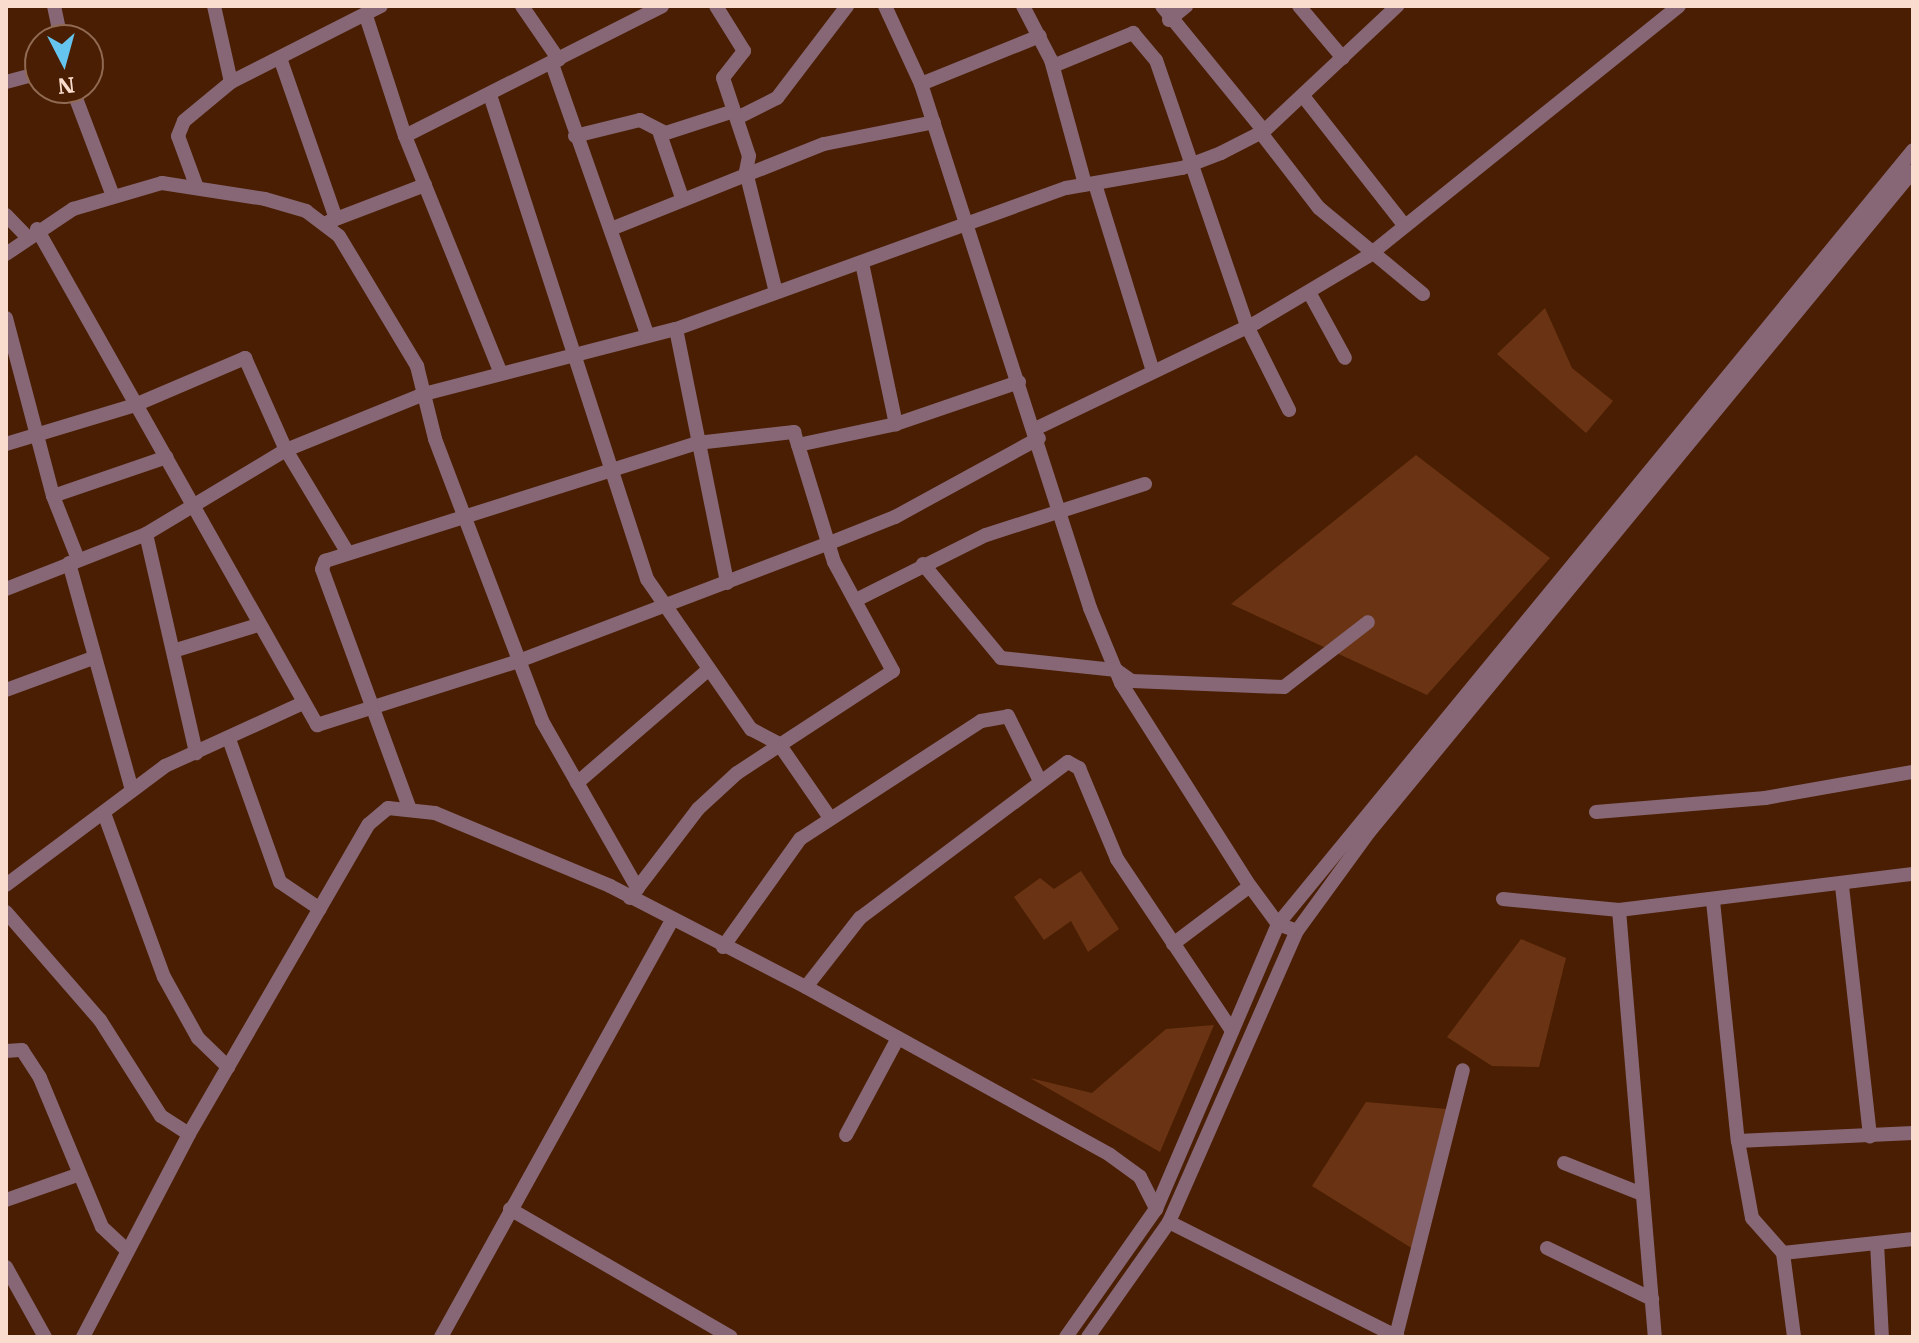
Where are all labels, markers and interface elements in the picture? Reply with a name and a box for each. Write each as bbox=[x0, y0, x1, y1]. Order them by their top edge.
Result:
north arrow bbox=[24, 24, 104, 104]
text: N bbox=[56, 71, 77, 102]

